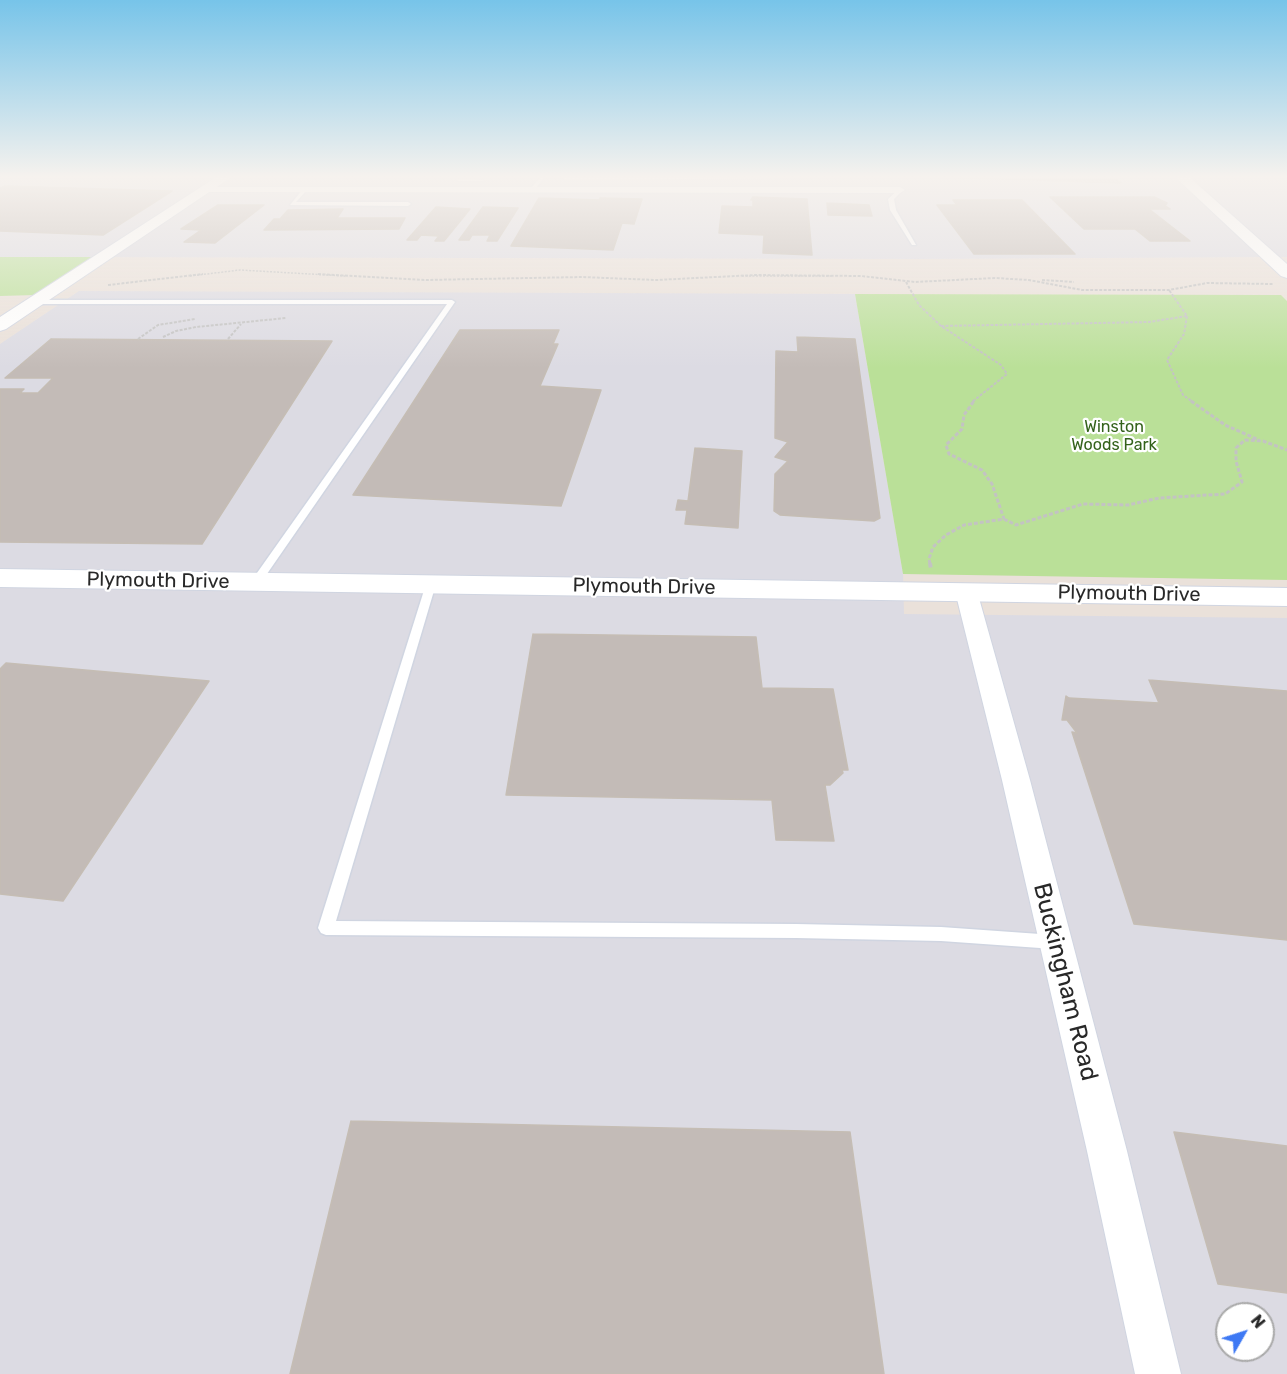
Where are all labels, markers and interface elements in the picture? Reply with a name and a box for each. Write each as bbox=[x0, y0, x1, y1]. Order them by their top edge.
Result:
park label: Winston Woods Park bbox=[1071, 417, 1157, 455]
street label: Plymouth Drive bbox=[86, 568, 230, 594]
street label: Plymouth Drive bbox=[572, 574, 716, 600]
street label: Plymouth Drive bbox=[1057, 581, 1201, 607]
street label: Buckingham Road bbox=[1027, 880, 1103, 1084]
north arrow bbox=[1215, 1302, 1275, 1362]
text: N bbox=[1247, 1311, 1269, 1332]

